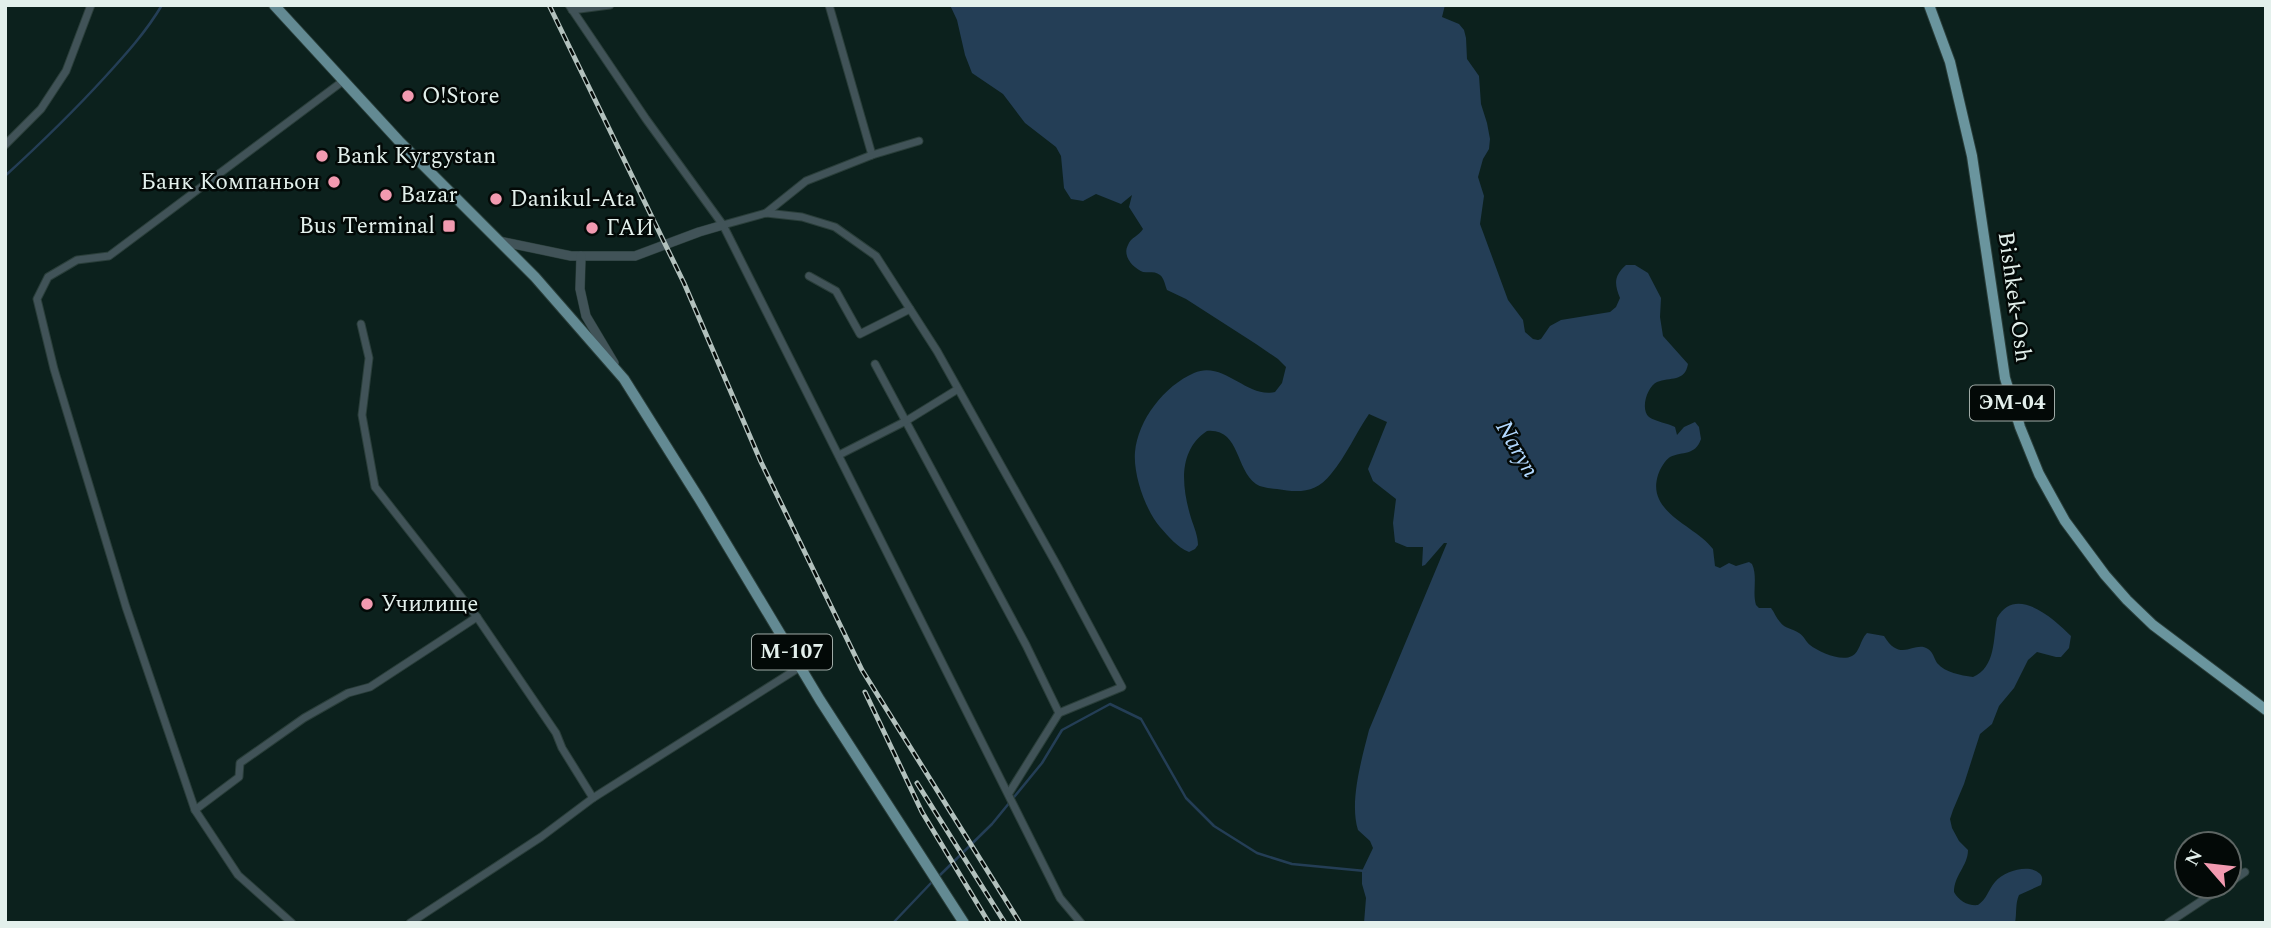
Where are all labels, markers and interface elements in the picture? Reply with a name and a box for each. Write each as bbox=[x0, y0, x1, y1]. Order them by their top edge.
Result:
place label: O!Store bbox=[422, 79, 500, 114]
marker: O!Store bbox=[400, 88, 416, 104]
place label: Bank Kyrgystan bbox=[336, 139, 496, 174]
marker: Bank Kyrgystan bbox=[314, 148, 330, 164]
place label: Банк Компаньон bbox=[140, 165, 320, 200]
marker: Банк Компаньон bbox=[326, 174, 342, 190]
place label: Bazar bbox=[400, 178, 458, 213]
place label: Danikul-Ata bbox=[510, 182, 636, 217]
marker: Bazar bbox=[378, 187, 394, 203]
marker: Danikul-Ata bbox=[488, 191, 504, 207]
place label: Bus Terminal bbox=[299, 209, 435, 244]
place label: ГАИ bbox=[606, 211, 654, 246]
marker: Bus Terminal bbox=[441, 218, 457, 234]
marker: ГАИ bbox=[584, 220, 600, 236]
street label: Bishkek-Osh bbox=[1988, 229, 2040, 365]
road number: ЭМ-04 bbox=[1970, 386, 2054, 420]
water label: Naryn bbox=[1486, 413, 1548, 485]
place label: Училище bbox=[381, 587, 478, 622]
marker: Училище bbox=[359, 596, 375, 612]
road number: М-107 bbox=[752, 634, 832, 670]
north arrow bbox=[2173, 830, 2243, 900]
text: N bbox=[2178, 844, 2211, 871]

